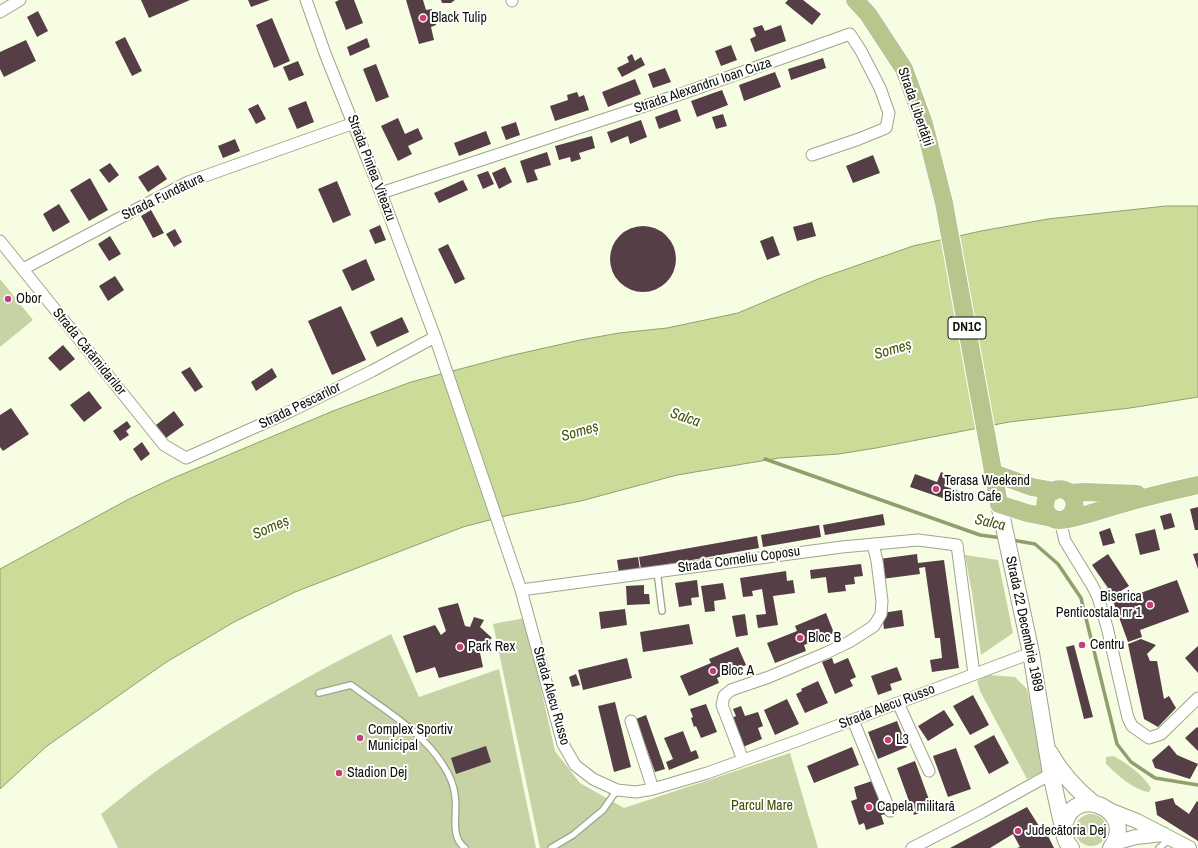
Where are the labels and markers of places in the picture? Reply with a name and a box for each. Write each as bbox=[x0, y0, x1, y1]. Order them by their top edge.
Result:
place label: Black Tulip bbox=[431, 10, 487, 26]
marker: Black Tulip bbox=[418, 13, 428, 23]
place label: Obor bbox=[16, 291, 42, 307]
marker: Obor bbox=[3, 294, 13, 304]
place label: Terasa Weekend Bistro Cafe bbox=[944, 473, 1030, 506]
marker: Terasa Weekend Bistro Cafe bbox=[931, 484, 941, 494]
place label: Biserica Penticostala nr 1 bbox=[1056, 589, 1142, 622]
marker: Biserica Penticostala nr 1 bbox=[1145, 600, 1155, 610]
place label: Bloc B bbox=[808, 630, 841, 646]
marker: Bloc B bbox=[795, 633, 805, 643]
place label: Centru bbox=[1090, 637, 1124, 653]
place label: Park Rex bbox=[468, 639, 515, 655]
marker: Centru bbox=[1077, 640, 1087, 650]
marker: Park Rex bbox=[455, 642, 465, 652]
place label: Bloc A bbox=[721, 663, 754, 679]
marker: Bloc A bbox=[708, 666, 718, 676]
place label: Complex Sportiv Municipal bbox=[368, 722, 453, 754]
place label: L3 bbox=[896, 732, 909, 748]
marker: Complex Sportiv Municipal bbox=[355, 733, 365, 743]
marker: L3 bbox=[883, 735, 893, 745]
place label: Stadion Dej bbox=[347, 765, 407, 781]
marker: Stadion Dej bbox=[334, 768, 344, 778]
place label: Capela militară bbox=[877, 799, 955, 815]
marker: Capela militară bbox=[864, 802, 874, 812]
place label: Judecătoria Dej bbox=[1026, 823, 1106, 839]
marker: Judecătoria Dej bbox=[1013, 826, 1023, 836]

